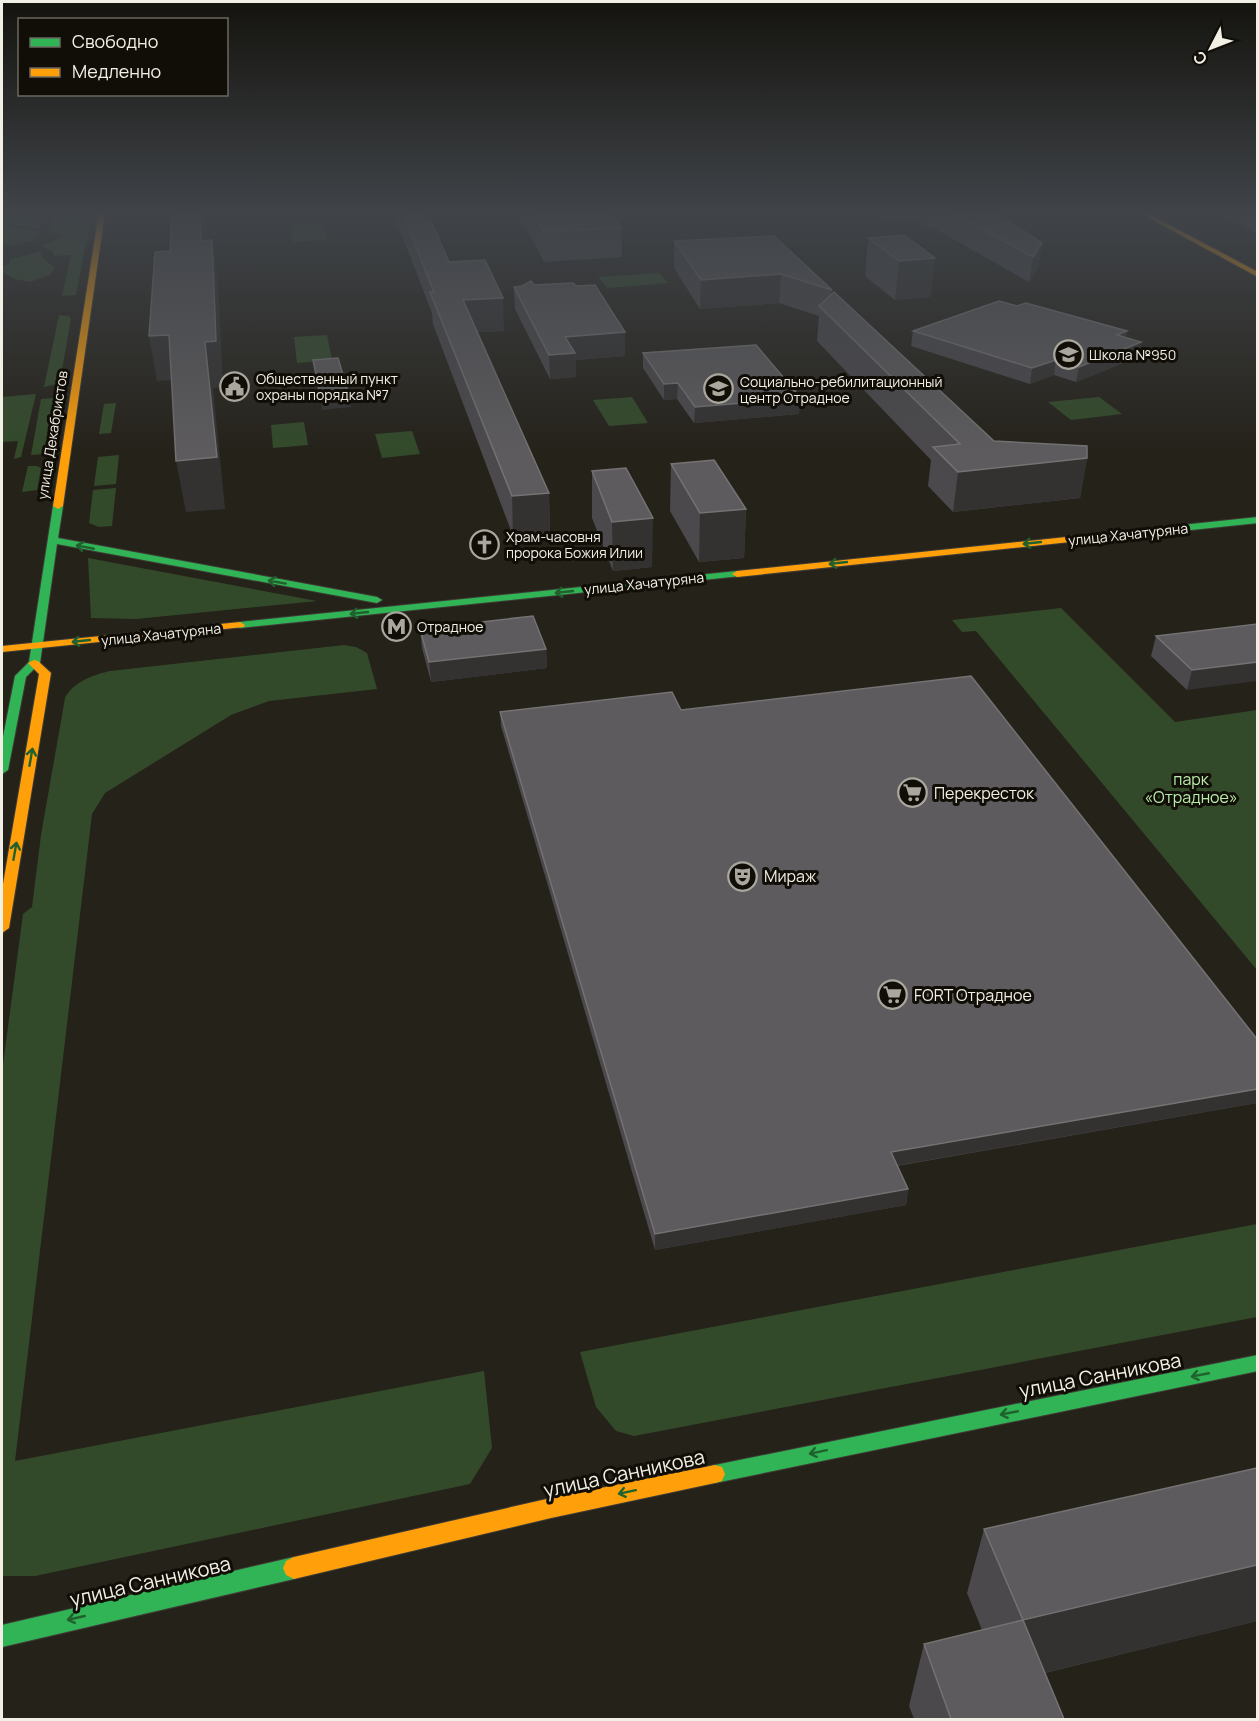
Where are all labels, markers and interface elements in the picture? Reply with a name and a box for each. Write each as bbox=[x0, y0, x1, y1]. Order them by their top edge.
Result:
legend bbox=[18, 18, 228, 96]
north arrow bbox=[1181, 18, 1241, 78]
text: Свободно bbox=[72, 29, 158, 53]
text: С bbox=[1188, 46, 1212, 70]
text: Медленно bbox=[72, 59, 161, 83]
school or university icon: Школа №950 bbox=[1052, 338, 1084, 370]
place label: Школа №950 bbox=[1089, 345, 1176, 364]
street label: улица Декабристов bbox=[32, 369, 72, 501]
place label: Общественный пункт охраны порядка №7 bbox=[256, 369, 398, 404]
public building icon: Общественный пункт охраны порядка №7 bbox=[219, 370, 251, 402]
place label: Социально-ребилитационный центр Отрадное bbox=[740, 372, 942, 407]
school or university icon: Социально-ребилитационный центр Отрадное bbox=[703, 373, 735, 405]
street label: улица Хачатуряна bbox=[1067, 518, 1189, 550]
place label: Храм-часовня пророка Божия Илии bbox=[506, 527, 643, 562]
church icon: Храм-часовня пророка Божия Илии bbox=[469, 528, 501, 560]
one-way arrow bbox=[1023, 538, 1043, 549]
one-way arrow bbox=[76, 541, 95, 552]
one-way arrow bbox=[829, 558, 849, 569]
street label: улица Хачатуряна bbox=[583, 567, 705, 599]
one-way arrow bbox=[267, 576, 287, 587]
one-way arrow bbox=[555, 587, 575, 598]
one-way arrow bbox=[349, 608, 369, 619]
metro station icon: Отрадное bbox=[380, 610, 412, 642]
place label: Отрадное bbox=[417, 617, 483, 636]
street label: улица Хачатуряна bbox=[100, 618, 222, 650]
one-way arrow bbox=[72, 636, 92, 647]
one-way arrow bbox=[26, 748, 37, 768]
park label: парк «Отрадное» bbox=[1144, 768, 1238, 808]
supermarket icon: Перекресток bbox=[897, 777, 929, 809]
place label: Перекресток bbox=[934, 782, 1035, 804]
one-way arrow bbox=[10, 841, 21, 861]
theatre icon: Мираж bbox=[727, 860, 759, 892]
place label: Мираж bbox=[764, 865, 817, 887]
supermarket icon: FORT Отрадное bbox=[877, 979, 909, 1011]
place label: FORT Отрадное bbox=[914, 984, 1032, 1006]
street label: улица Санникова bbox=[1017, 1346, 1183, 1404]
one-way arrow bbox=[1191, 1370, 1211, 1381]
one-way arrow bbox=[1000, 1408, 1019, 1419]
street label: улица Санникова bbox=[541, 1443, 707, 1503]
one-way arrow bbox=[809, 1447, 828, 1458]
one-way arrow bbox=[618, 1487, 637, 1498]
street label: улица Санникова bbox=[67, 1549, 233, 1613]
one-way arrow bbox=[67, 1613, 86, 1625]

